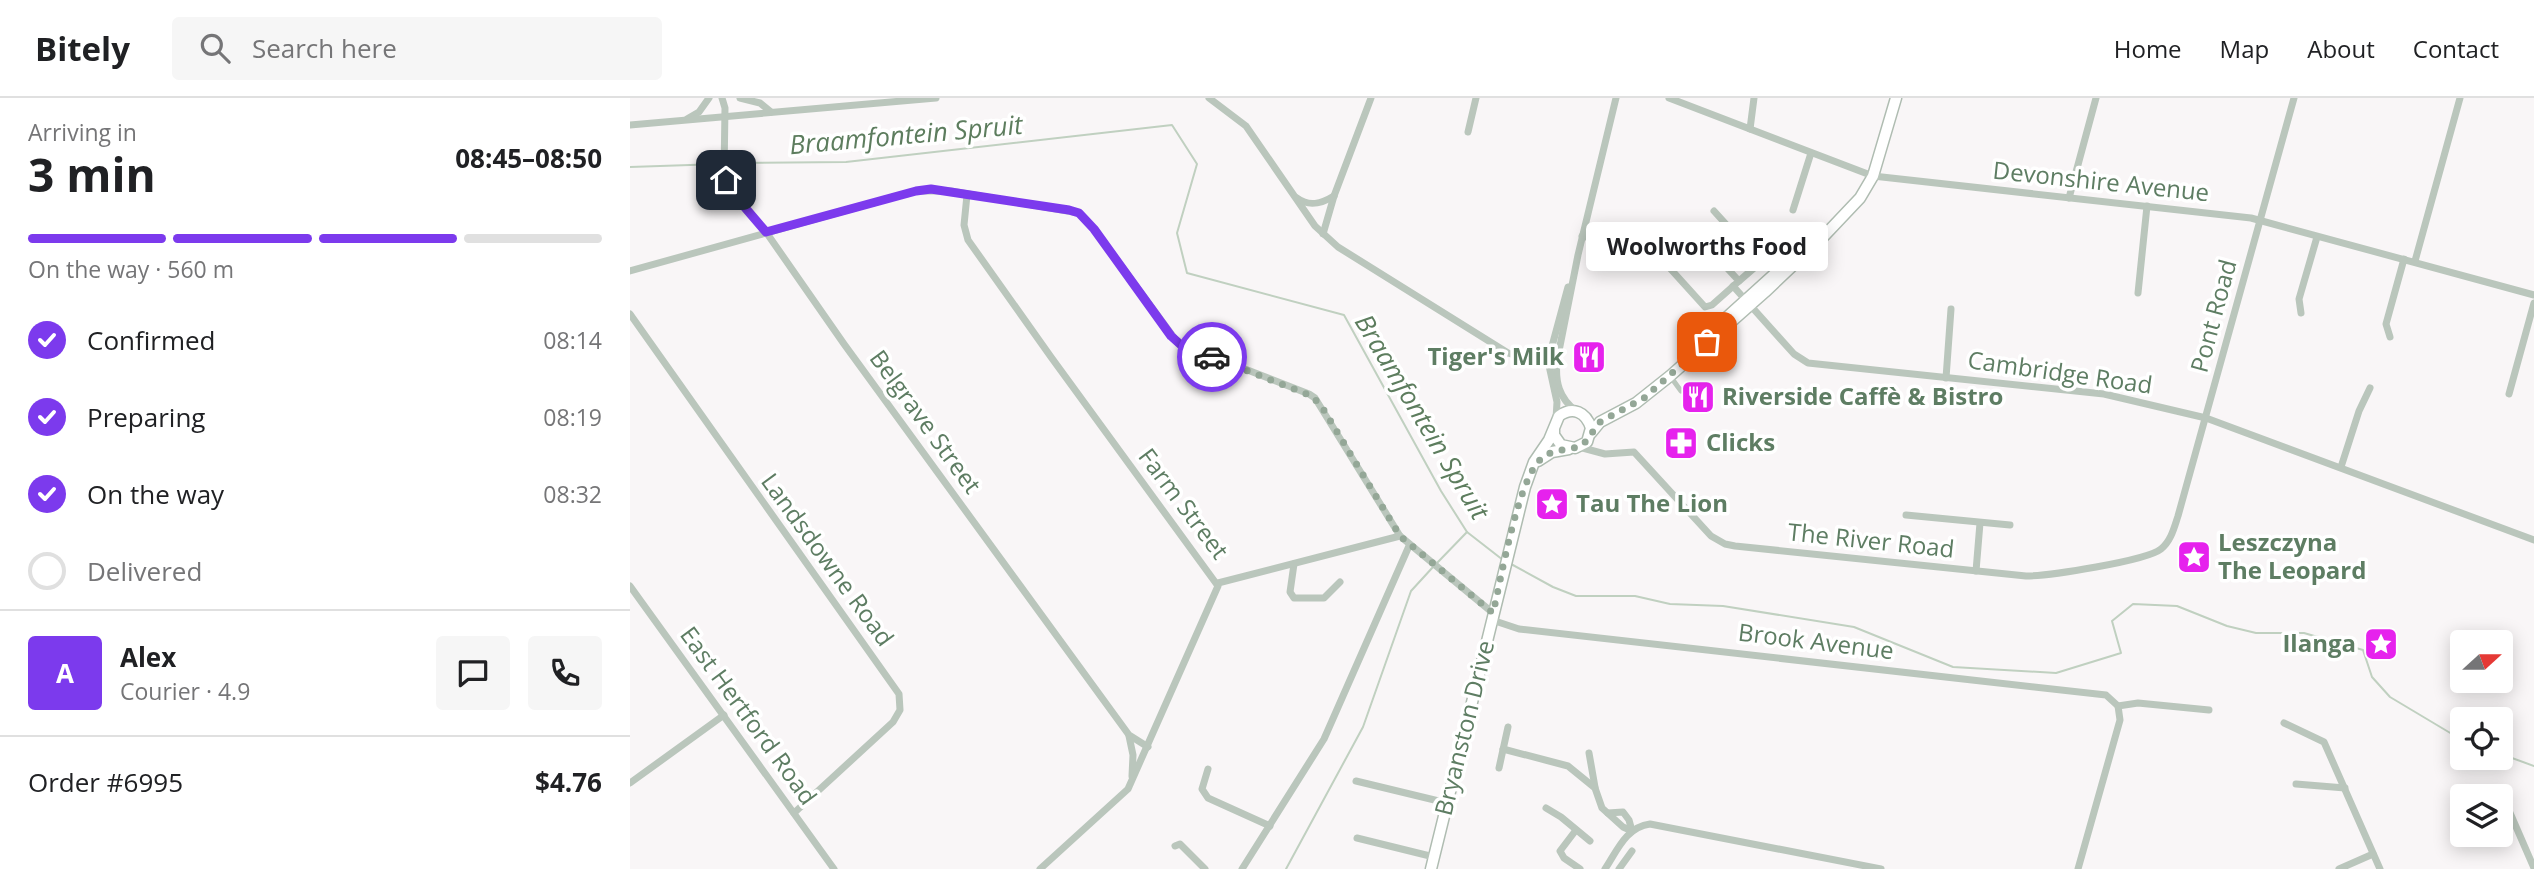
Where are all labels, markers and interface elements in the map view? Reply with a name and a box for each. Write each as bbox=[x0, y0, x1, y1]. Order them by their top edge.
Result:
search box bbox=[172, 17, 662, 80]
text: Bitely bbox=[35, 26, 130, 71]
icon: search bbox=[196, 29, 234, 67]
text: Search here bbox=[252, 30, 397, 66]
text: Home bbox=[2114, 32, 2182, 65]
text: Map bbox=[2220, 32, 2269, 65]
text: About bbox=[2307, 32, 2375, 65]
text: Contact bbox=[2413, 32, 2499, 65]
water label: Braamfontein Spruit bbox=[788, 106, 1025, 162]
text: Arriving in bbox=[28, 116, 137, 148]
text: 08:45–08:50 bbox=[455, 140, 602, 176]
text: 3 min bbox=[28, 143, 156, 205]
pin bbox=[696, 150, 756, 210]
street label: Devonshire Avenue bbox=[1991, 153, 2211, 208]
icon: home bbox=[707, 161, 745, 199]
callout: Woolworths Food bbox=[1586, 223, 1828, 272]
text: Woolworths Food bbox=[1607, 230, 1807, 262]
text: On the way · 560 m bbox=[28, 253, 234, 285]
street label: Pont Road bbox=[2182, 255, 2243, 376]
water label: Braamfontein Spruit bbox=[1347, 307, 1499, 527]
pin bbox=[1677, 312, 1737, 372]
icon: check bbox=[28, 321, 66, 359]
text: Confirmed bbox=[87, 322, 215, 358]
courier bbox=[1177, 322, 1247, 392]
icon: bag bbox=[1688, 323, 1726, 361]
text: 08:14 bbox=[543, 324, 602, 356]
icon: car bbox=[1193, 338, 1231, 376]
restaurant icon: Tiger's Milk bbox=[1570, 338, 1608, 376]
place label: Tiger's Milk bbox=[1427, 339, 1564, 372]
street label: Cambridge Road bbox=[1966, 342, 2155, 401]
street label: Belgrave Street bbox=[863, 343, 990, 500]
restaurant icon: Riverside Caffè & Bistro bbox=[1679, 378, 1717, 416]
place label: Riverside Caffè & Bistro bbox=[1722, 379, 2003, 412]
icon: check bbox=[28, 398, 66, 436]
text: Preparing bbox=[87, 399, 205, 435]
text: 08:19 bbox=[543, 401, 602, 433]
pharmacy icon: Clicks bbox=[1662, 424, 1700, 462]
place label: Clicks bbox=[1706, 425, 1775, 458]
street label: Farm Street bbox=[1132, 441, 1237, 565]
street label: Landsdowne Road bbox=[754, 466, 902, 652]
icon: check bbox=[28, 475, 66, 513]
text: On the way bbox=[87, 476, 224, 512]
text: 08:32 bbox=[543, 478, 602, 510]
place icon: Tau The Lion bbox=[1533, 485, 1571, 523]
place label: Tau The Lion bbox=[1576, 486, 1728, 519]
street label: The River Road bbox=[1786, 514, 1956, 565]
place label: Leszczyna The Leopard bbox=[2218, 525, 2366, 586]
place icon: Leszczyna The Leopard bbox=[2175, 538, 2213, 576]
text: Delivered bbox=[87, 553, 202, 589]
street label: Brook Avenue bbox=[1736, 615, 1896, 666]
street label: East Hertford Road bbox=[673, 619, 825, 811]
place icon: Ilanga bbox=[2362, 625, 2400, 663]
place label: Ilanga bbox=[2282, 626, 2356, 659]
north arrow bbox=[2450, 630, 2513, 693]
map controls bbox=[2450, 630, 2513, 847]
button: chat bbox=[436, 636, 510, 710]
button: phone bbox=[528, 636, 602, 710]
street label: Bryanston Drive bbox=[1426, 637, 1501, 819]
text: Alex bbox=[120, 639, 176, 675]
text: A bbox=[56, 655, 74, 691]
text: Courier · 4.9 bbox=[120, 675, 250, 707]
button: locate bbox=[2450, 707, 2513, 770]
text: Order #6995 bbox=[28, 764, 183, 800]
text: $4.76 bbox=[535, 764, 602, 800]
button: layers bbox=[2450, 784, 2513, 847]

